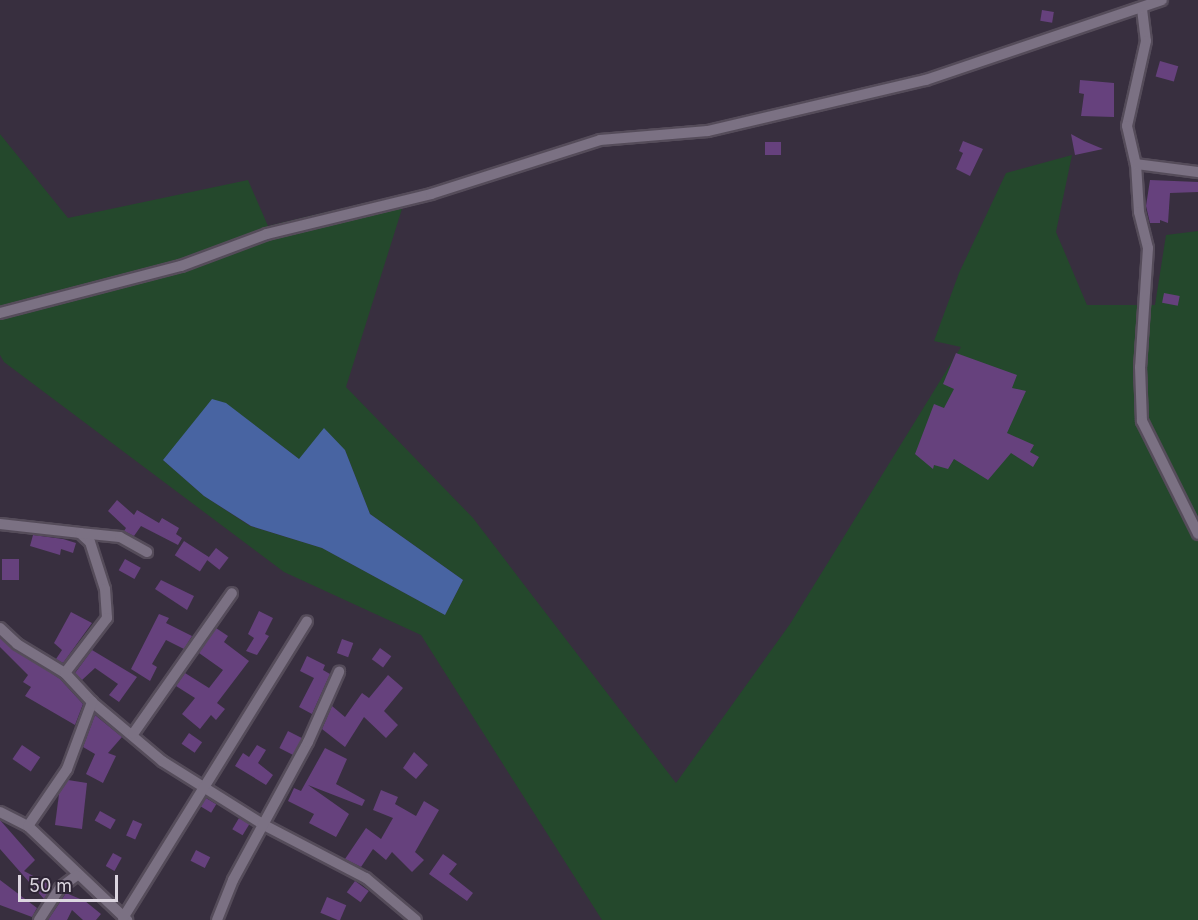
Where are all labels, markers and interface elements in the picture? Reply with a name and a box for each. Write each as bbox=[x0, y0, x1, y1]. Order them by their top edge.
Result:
scale bar bbox=[21, 863, 122, 901]
text: 50 m bbox=[29, 875, 72, 896]

